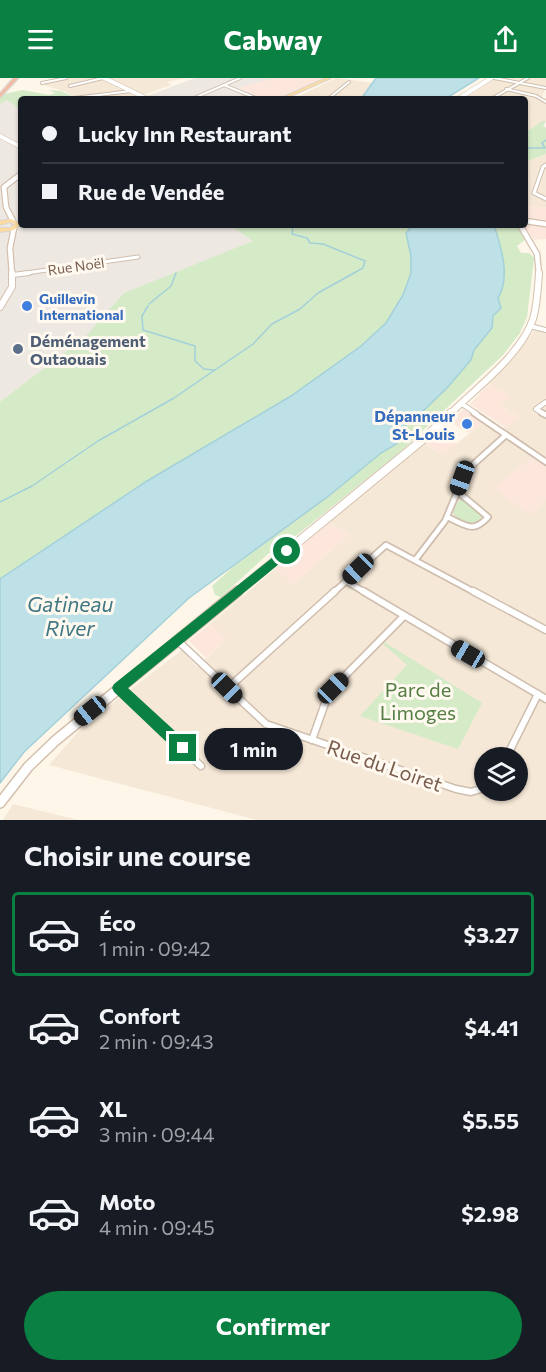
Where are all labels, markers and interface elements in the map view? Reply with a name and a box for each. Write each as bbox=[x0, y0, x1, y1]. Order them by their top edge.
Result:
icon: menu bbox=[24, 23, 57, 56]
text: Cabway bbox=[223, 23, 323, 56]
icon: share bbox=[489, 23, 522, 56]
text: Lucky Inn Restaurant bbox=[78, 120, 292, 147]
text: Rue de Vendée bbox=[78, 178, 224, 205]
street label: Rue Noël bbox=[47, 254, 105, 278]
place label: Guillevin International bbox=[39, 290, 123, 323]
marker: Guillevin International bbox=[20, 299, 34, 313]
place label: Déménagement Outaouais bbox=[30, 331, 146, 368]
marker: Déménagement Outaouais bbox=[11, 342, 25, 356]
place label: Dépanneur St-Louis bbox=[374, 406, 455, 443]
marker: Dépanneur St-Louis bbox=[460, 417, 474, 431]
car bbox=[447, 458, 477, 498]
route start bbox=[273, 537, 300, 564]
car bbox=[339, 550, 377, 588]
water label: Gatineau River bbox=[27, 591, 113, 640]
car bbox=[448, 637, 488, 671]
car bbox=[208, 669, 246, 707]
car bbox=[314, 669, 352, 707]
park label: Parc de Limoges bbox=[380, 677, 456, 724]
car bbox=[70, 693, 110, 729]
callout: 1 min bbox=[204, 727, 303, 769]
route end bbox=[169, 734, 196, 761]
street label: Rue du Loiret bbox=[324, 734, 446, 796]
text: 1 min bbox=[230, 737, 277, 761]
map controls bbox=[474, 747, 528, 801]
button: layers bbox=[474, 747, 528, 801]
text: Choisir une course bbox=[24, 839, 251, 872]
icon: car bbox=[27, 907, 81, 961]
text: Éco bbox=[99, 909, 136, 936]
text: $3.27 bbox=[464, 921, 519, 948]
text: 1 min · 09:42 bbox=[99, 936, 211, 960]
icon: car bbox=[27, 1000, 81, 1054]
text: Confort bbox=[99, 1002, 180, 1029]
text: $4.41 bbox=[465, 1014, 519, 1041]
text: 2 min · 09:43 bbox=[99, 1029, 214, 1053]
icon: car bbox=[27, 1093, 81, 1147]
text: XL bbox=[99, 1095, 127, 1122]
text: $5.55 bbox=[462, 1107, 519, 1134]
text: 3 min · 09:44 bbox=[99, 1122, 215, 1146]
icon: car bbox=[27, 1186, 81, 1240]
text: Moto bbox=[99, 1188, 155, 1215]
text: $2.98 bbox=[461, 1200, 519, 1227]
text: 4 min · 09:45 bbox=[99, 1215, 215, 1239]
button: Confirmer bbox=[24, 1291, 522, 1360]

